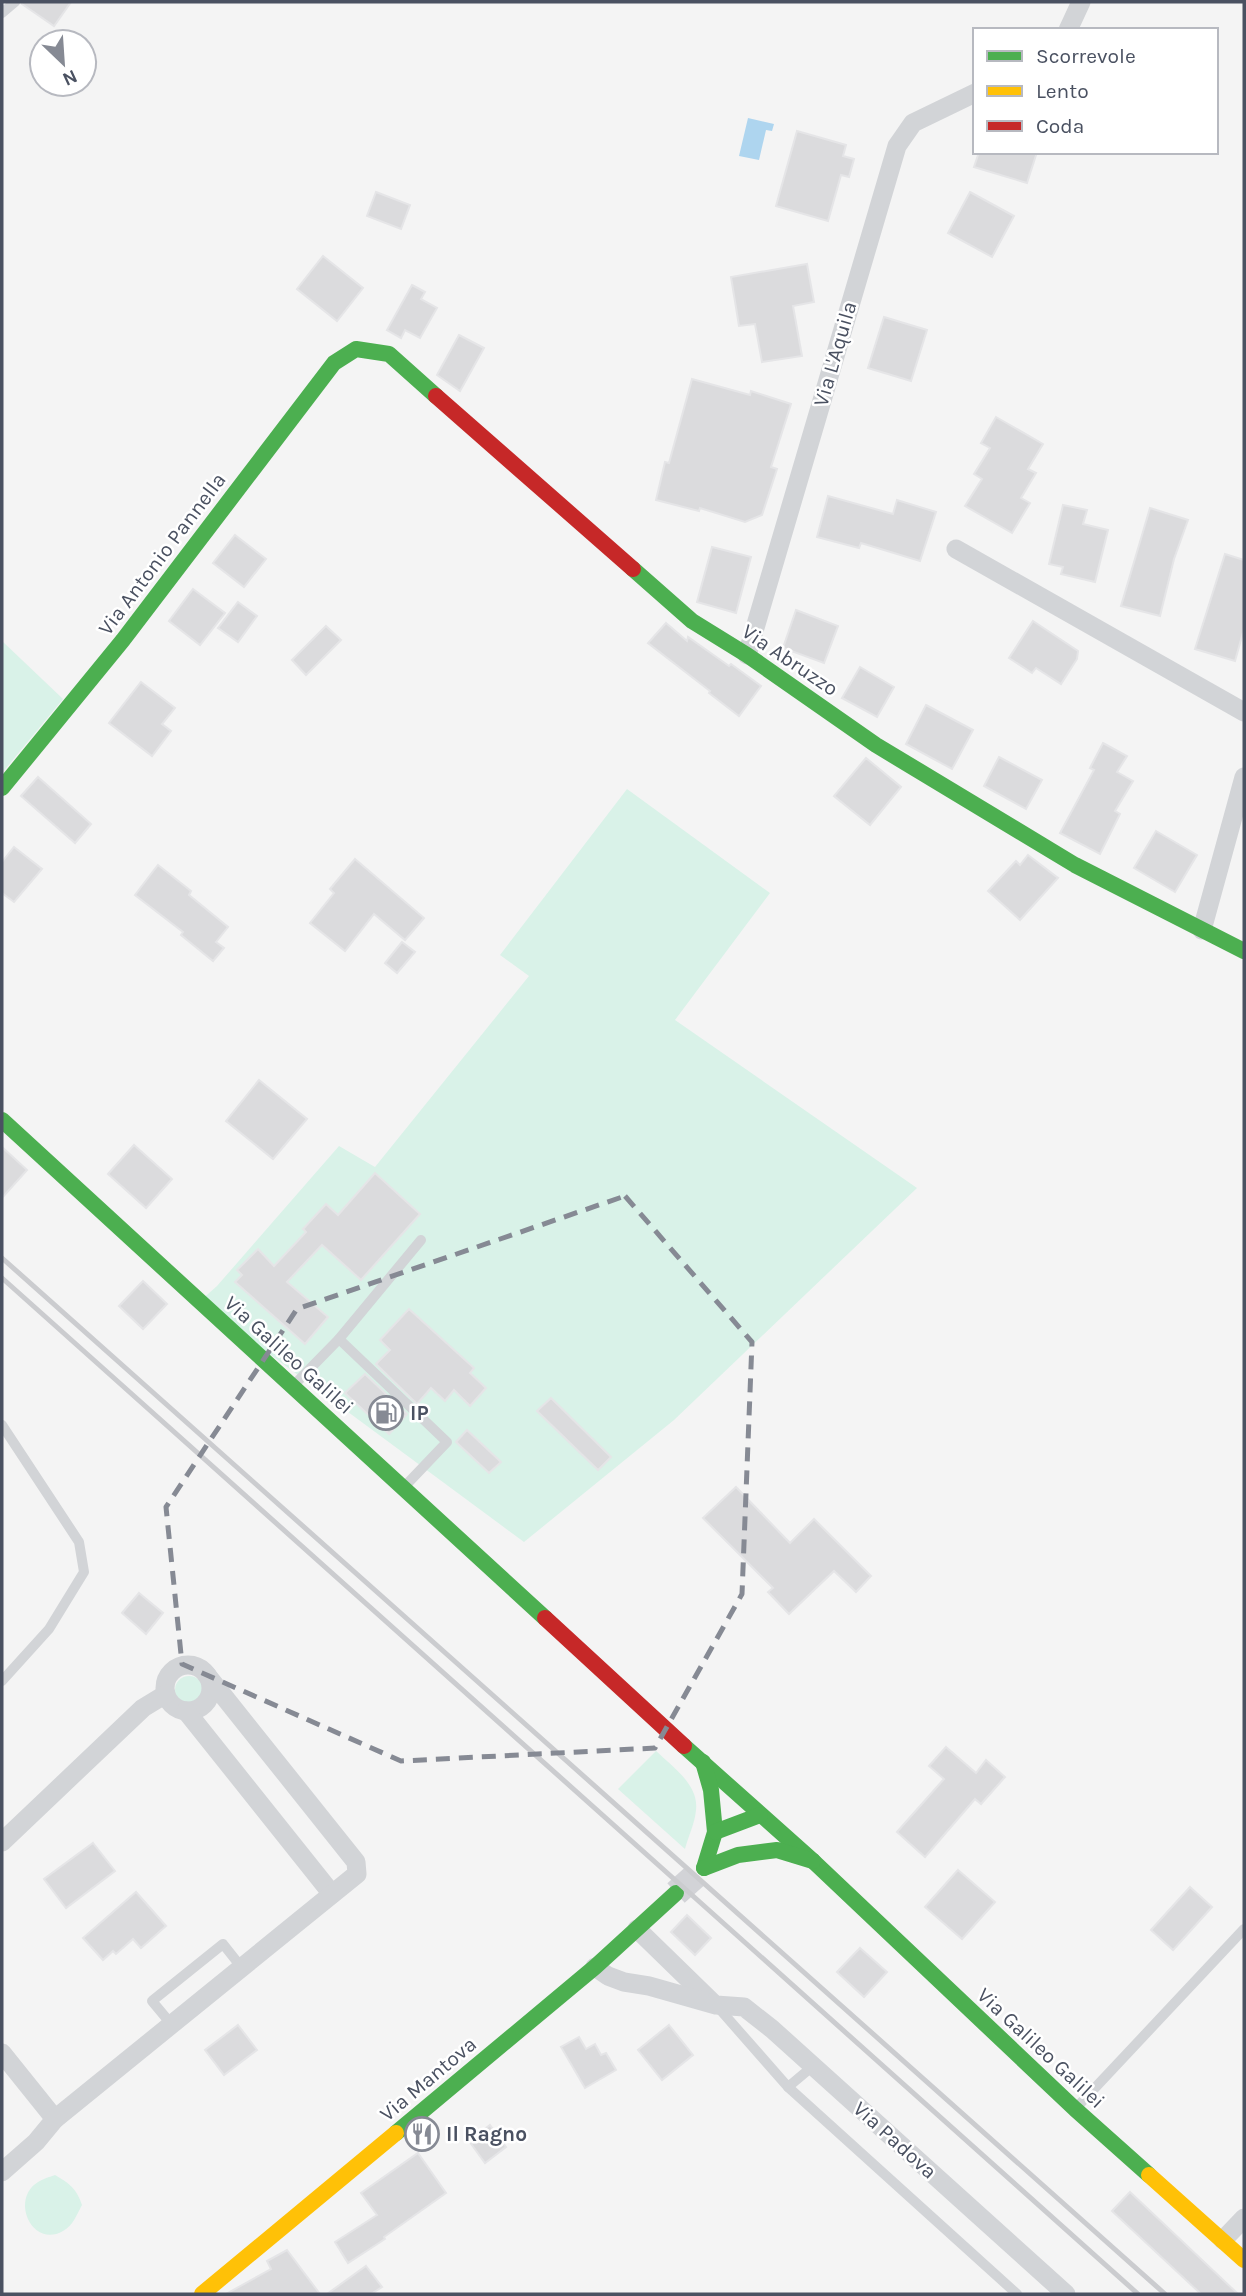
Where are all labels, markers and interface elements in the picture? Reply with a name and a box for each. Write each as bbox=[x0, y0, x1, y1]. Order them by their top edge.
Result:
north arrow bbox=[28, 28, 98, 98]
legend bbox=[973, 28, 1218, 154]
text: Scorrevole bbox=[1036, 44, 1136, 68]
text: N bbox=[59, 65, 81, 90]
text: Lento bbox=[1036, 79, 1089, 103]
text: Coda bbox=[1036, 114, 1084, 138]
street label: Via L'Aquila bbox=[809, 299, 861, 409]
street label: Via Antonio Pannella bbox=[93, 468, 231, 640]
street label: Via Abruzzo bbox=[737, 619, 843, 701]
street label: Via Galileo Galilei bbox=[220, 1291, 358, 1419]
fuel station icon: IP bbox=[367, 1394, 405, 1432]
place label: IP bbox=[410, 1401, 429, 1425]
street label: Via Galileo Galilei bbox=[972, 1983, 1110, 2113]
street label: Via Mantova bbox=[375, 2032, 481, 2126]
street label: Via Padova bbox=[848, 2096, 942, 2184]
restaurant icon: Il Ragno bbox=[403, 2115, 441, 2153]
place label: Il Ragno bbox=[446, 2122, 527, 2146]

